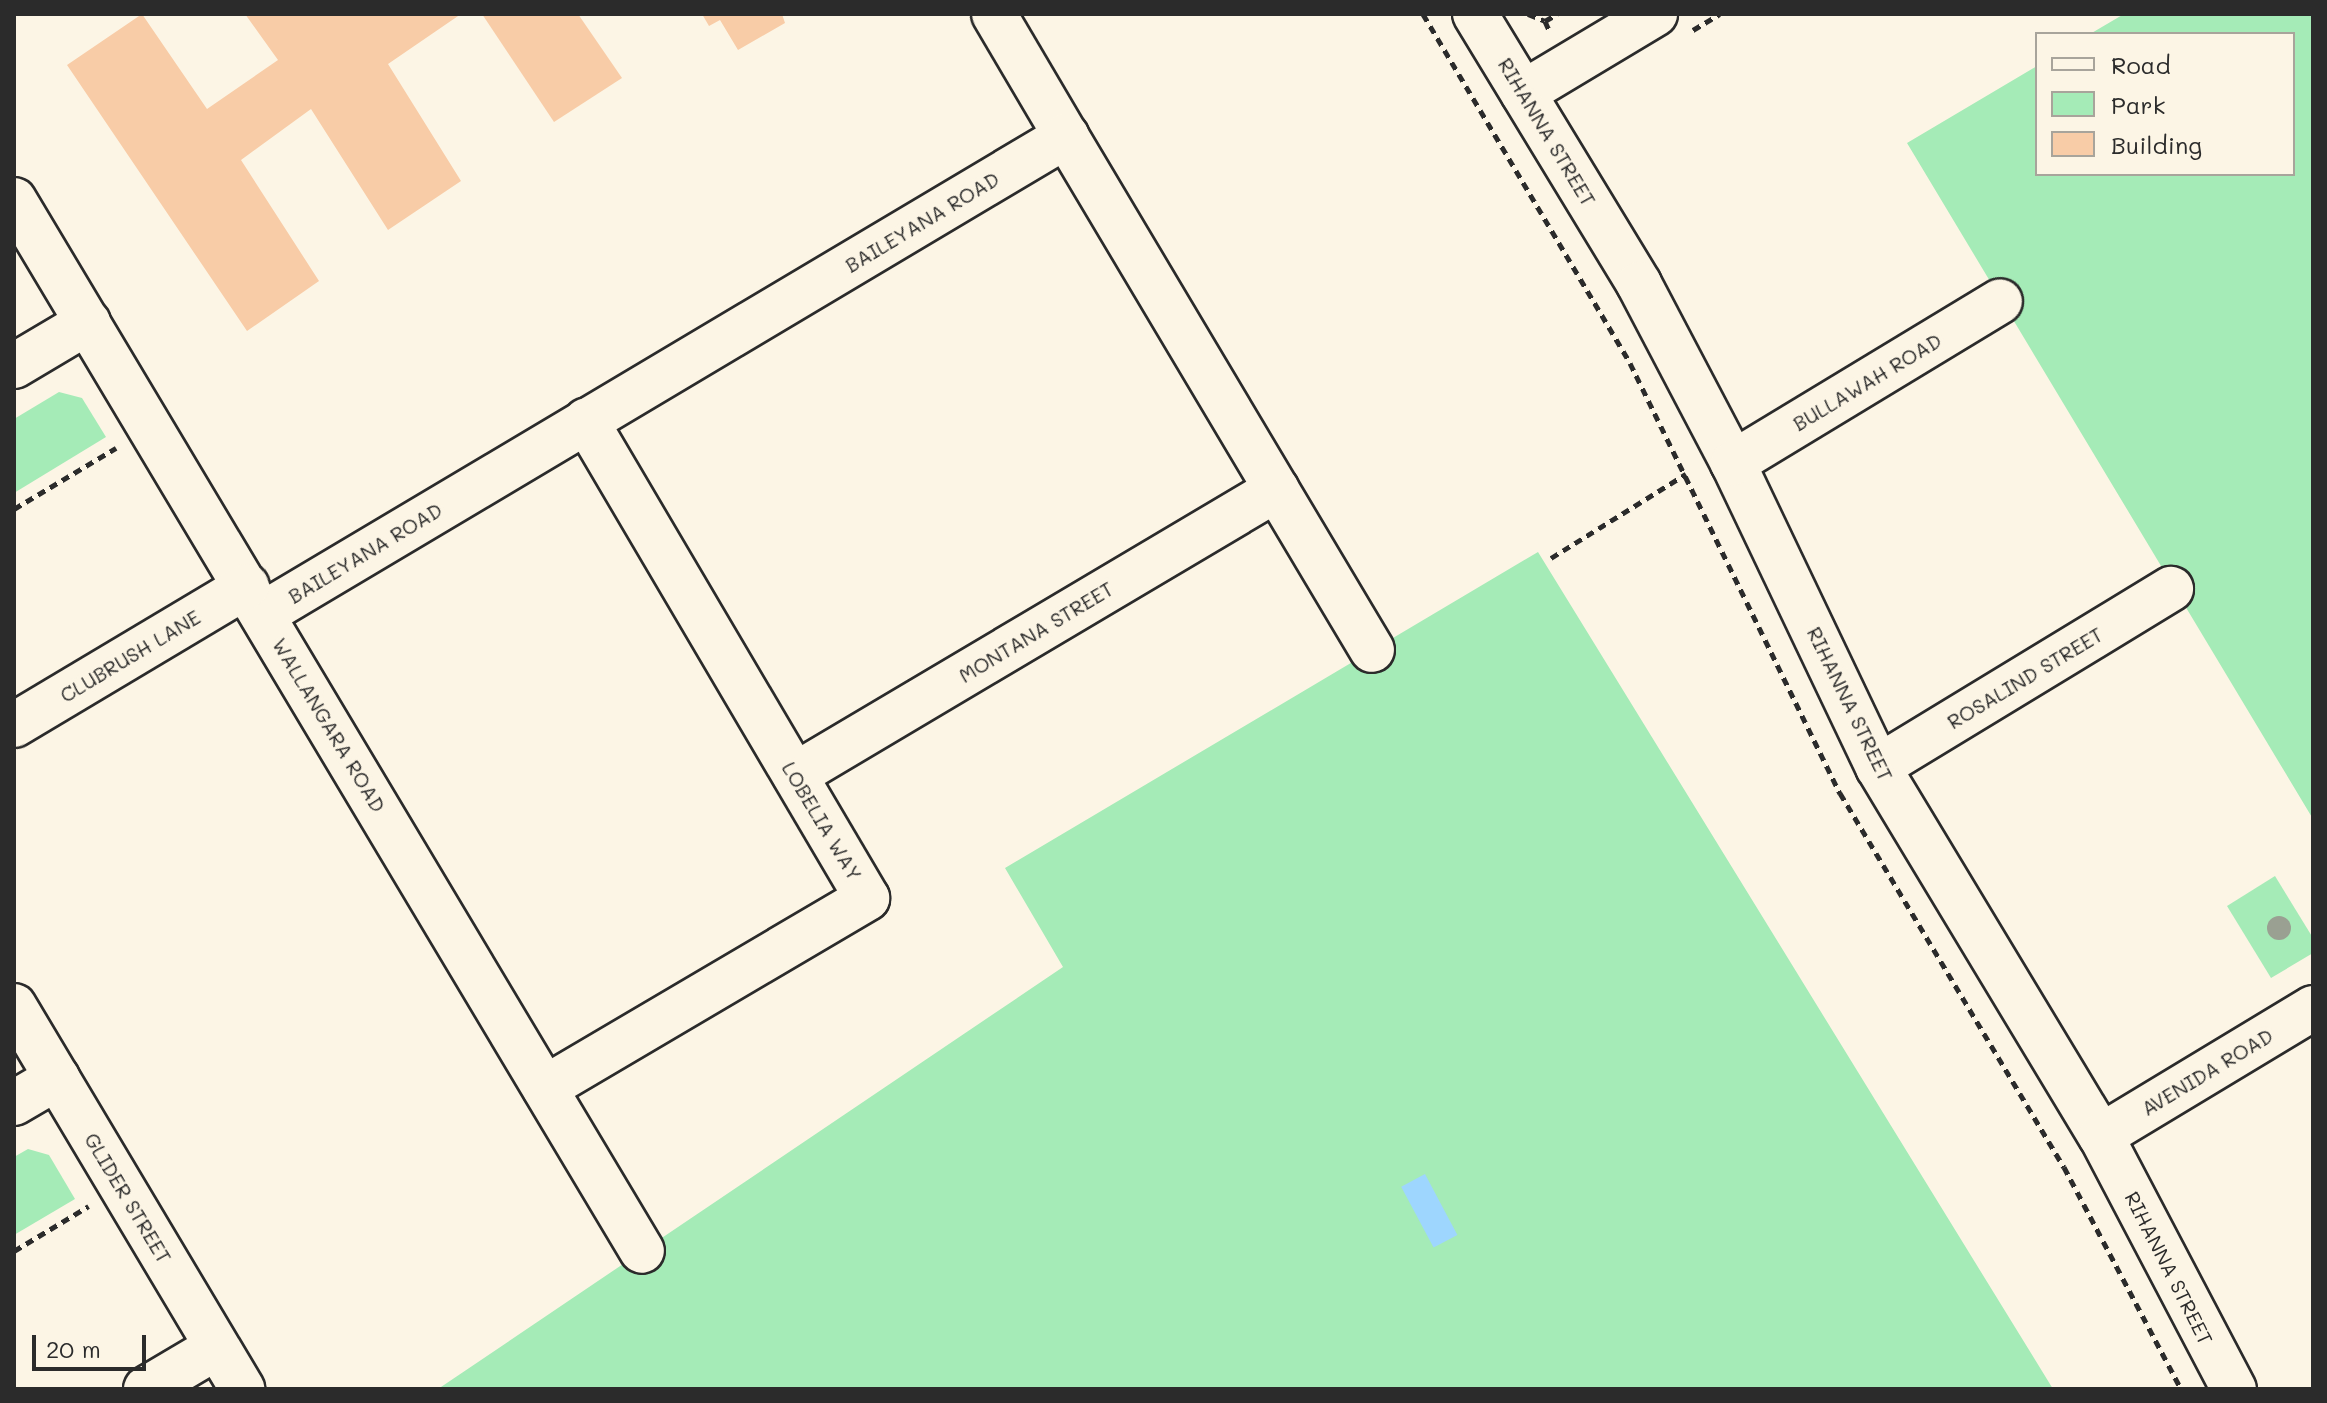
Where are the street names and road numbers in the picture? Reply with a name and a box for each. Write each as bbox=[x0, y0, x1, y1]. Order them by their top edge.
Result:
street label: RIHANNA STREET bbox=[1493, 54, 1601, 210]
street label: BAILEYANA ROAD bbox=[841, 167, 1003, 277]
street label: BULLAWAH ROAD bbox=[1788, 328, 1946, 436]
street label: BAILEYANA ROAD bbox=[284, 498, 446, 608]
street label: MONTANA STREET bbox=[954, 576, 1118, 688]
street label: CLUBRUSH LANE bbox=[56, 605, 204, 707]
street label: ROSALIND STREET bbox=[1943, 622, 2107, 734]
street label: RIHANNA STREET bbox=[1802, 623, 1898, 785]
street label: WALLANGARA ROAD bbox=[267, 634, 391, 816]
street label: LOBELIA WAY bbox=[777, 757, 867, 885]
street label: AVENIDA ROAD bbox=[2137, 1023, 2277, 1121]
street label: GLIDER STREET bbox=[80, 1128, 176, 1268]
street label: RIHANNA STREET bbox=[2120, 1187, 2218, 1349]

